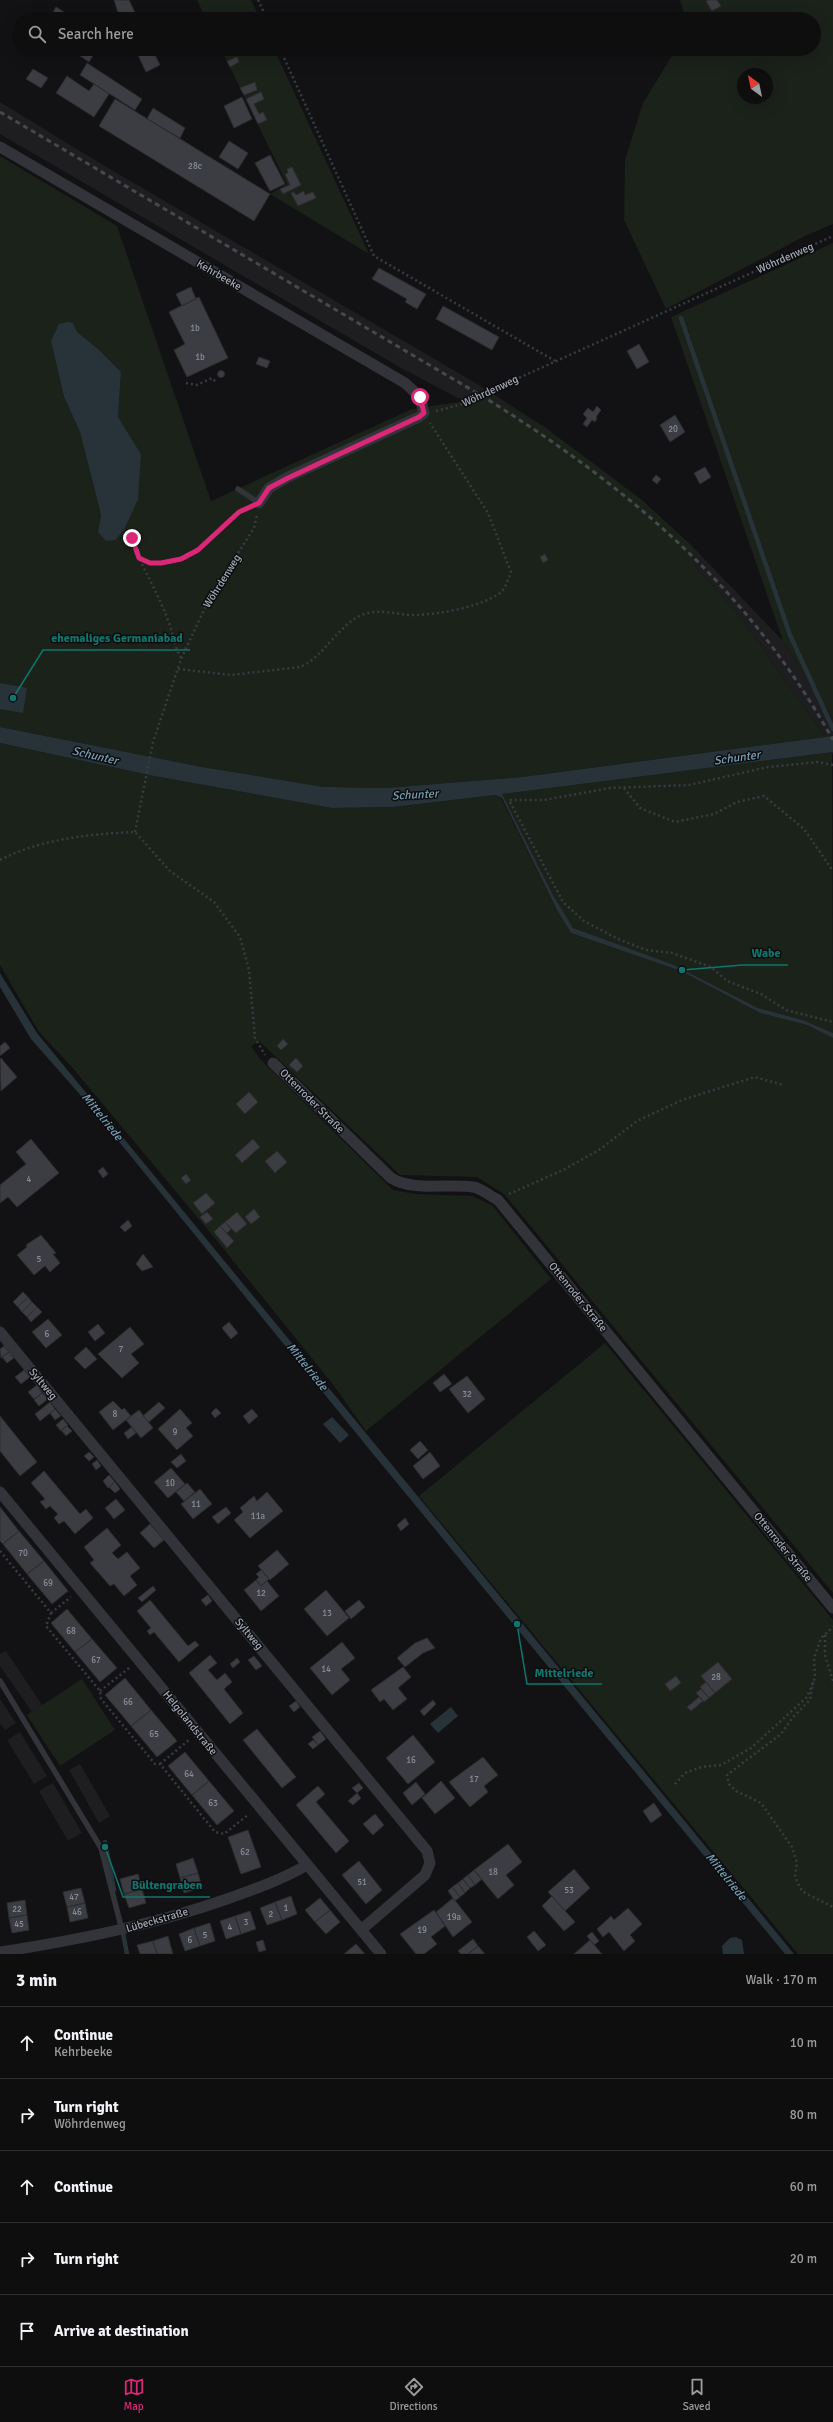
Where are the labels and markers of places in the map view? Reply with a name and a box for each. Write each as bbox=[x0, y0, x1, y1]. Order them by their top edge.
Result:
callout: ehemaliges Germaniabad bbox=[43, 626, 190, 650]
callout: Wabe bbox=[743, 941, 788, 965]
callout: Mittelriede bbox=[527, 1660, 602, 1684]
callout: Bültengraben bbox=[123, 1873, 210, 1897]

